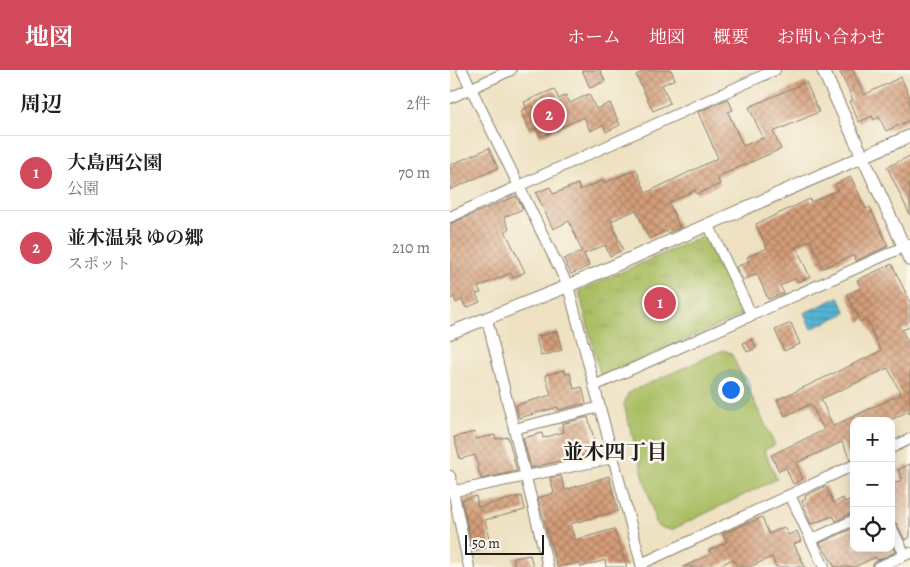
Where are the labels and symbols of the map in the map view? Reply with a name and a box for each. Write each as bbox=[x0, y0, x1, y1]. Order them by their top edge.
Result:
pin: 2 bbox=[533, 96, 565, 134]
pin: 1 bbox=[644, 284, 676, 322]
your location bbox=[718, 377, 744, 403]
district label: 並木四丁目 bbox=[563, 438, 668, 466]
scale bar bbox=[465, 532, 544, 555]

